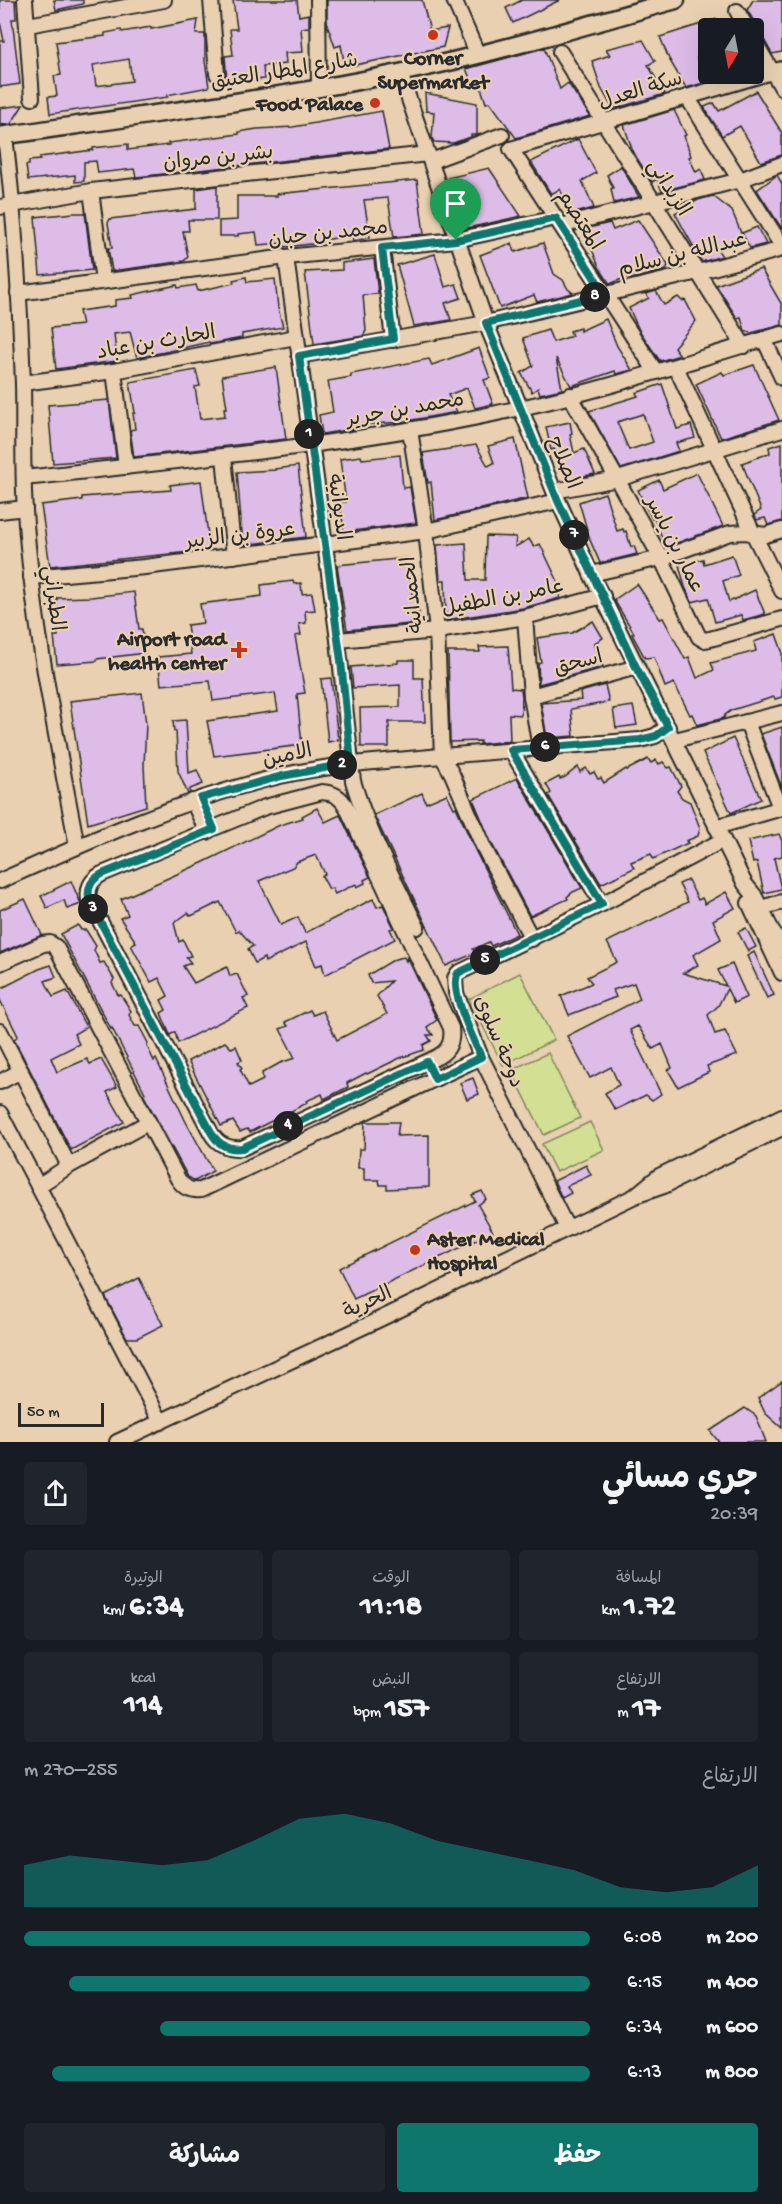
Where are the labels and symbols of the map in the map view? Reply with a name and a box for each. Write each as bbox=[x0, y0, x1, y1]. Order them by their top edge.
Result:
north arrow bbox=[698, 18, 764, 84]
marker: Corner Supermarket bbox=[426, 28, 440, 42]
place label: Corner Supermarket bbox=[378, 48, 491, 97]
street label: شارع المطار العتيق bbox=[209, 49, 360, 97]
street label: سكة العدل bbox=[596, 68, 686, 117]
place label: Food Palace bbox=[255, 94, 364, 119]
marker: Food Palace bbox=[368, 96, 382, 110]
street label: بشر بن مروان bbox=[162, 141, 275, 178]
street label: الزبداني bbox=[637, 156, 694, 224]
pin bbox=[430, 178, 481, 240]
street label: المعتصم bbox=[549, 186, 607, 256]
street label: محمد بن حبان bbox=[267, 217, 390, 254]
street label: عبدالله بن سلام bbox=[616, 228, 750, 284]
pin: 8 bbox=[580, 282, 610, 312]
street label: الحارث بن عباد bbox=[95, 322, 218, 367]
street label: محمد بن جرير bbox=[343, 389, 466, 434]
pin: 1 bbox=[294, 419, 324, 449]
street label: الصلاح bbox=[540, 433, 584, 494]
street label: الديوانية bbox=[319, 473, 354, 542]
street label: عمار بن ياسر bbox=[637, 491, 708, 599]
street label: عروة بن الزبير bbox=[182, 518, 297, 557]
pin: 7 bbox=[559, 520, 589, 550]
street label: الحمدانية bbox=[398, 555, 431, 635]
street label: الطبراني bbox=[32, 564, 68, 633]
street label: عامر بن الطفيل bbox=[440, 575, 567, 624]
place label: Airport road health center bbox=[108, 629, 229, 678]
marker: Airport road health center bbox=[230, 641, 248, 659]
street label: اسحق bbox=[552, 646, 606, 683]
pin: 6 bbox=[530, 732, 560, 762]
street label: الامين bbox=[261, 740, 315, 775]
pin: 2 bbox=[327, 750, 357, 780]
pin: 3 bbox=[78, 894, 108, 924]
pin: 5 bbox=[470, 945, 500, 975]
street label: دوحة سلوى bbox=[466, 992, 527, 1092]
pin: 4 bbox=[273, 1111, 303, 1141]
place label: Aster Medical Hospital bbox=[426, 1229, 545, 1278]
marker: Aster Medical Hospital bbox=[408, 1243, 422, 1257]
street label: الحرية bbox=[340, 1282, 397, 1326]
scale bar bbox=[18, 1400, 104, 1428]

